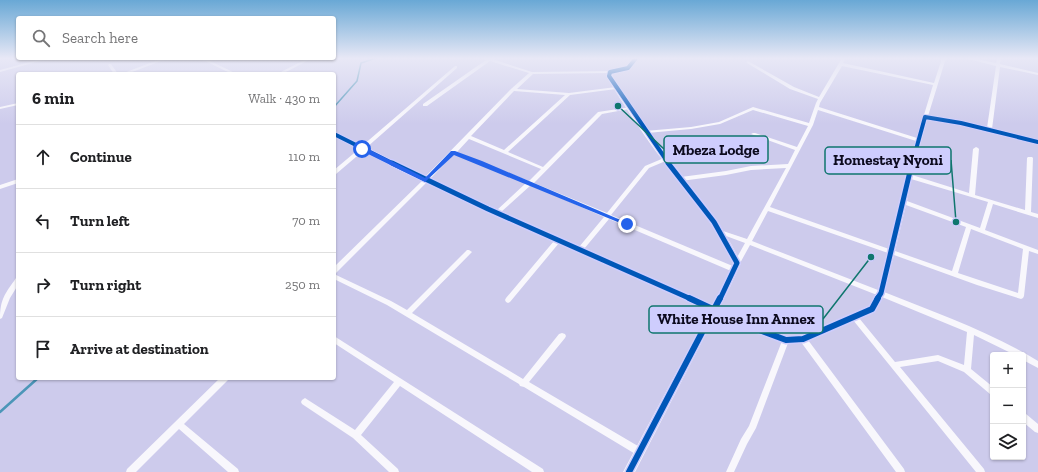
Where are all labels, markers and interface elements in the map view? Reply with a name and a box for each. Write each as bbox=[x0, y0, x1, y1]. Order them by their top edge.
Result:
search box bbox=[16, 16, 336, 60]
icon: search bbox=[30, 27, 52, 49]
text: Search here bbox=[62, 29, 138, 47]
text: 6 min bbox=[32, 88, 74, 108]
text: Walk · 430 m bbox=[248, 91, 320, 106]
callout: Mbeza Lodge bbox=[664, 136, 768, 163]
route start bbox=[353, 140, 371, 158]
text: Mbeza Lodge bbox=[672, 141, 760, 159]
icon: ahead bbox=[32, 146, 54, 168]
callout: Homestay Nyoni bbox=[825, 147, 951, 174]
text: Continue bbox=[70, 148, 132, 166]
text: 110 m bbox=[288, 149, 320, 164]
text: Homestay Nyoni bbox=[833, 151, 943, 169]
icon: left bbox=[32, 210, 54, 232]
text: Turn left bbox=[70, 212, 130, 230]
text: 70 m bbox=[292, 213, 320, 228]
route end bbox=[618, 215, 636, 233]
icon: right bbox=[32, 274, 54, 296]
text: Turn right bbox=[70, 276, 141, 294]
text: 250 m bbox=[285, 277, 320, 292]
callout: White House Inn Annex bbox=[649, 306, 823, 333]
text: White House Inn Annex bbox=[657, 310, 815, 328]
icon: arrive bbox=[32, 338, 54, 360]
text: Arrive at destination bbox=[70, 340, 209, 358]
map controls bbox=[990, 352, 1026, 460]
button: + bbox=[990, 352, 1026, 388]
button: − bbox=[990, 388, 1026, 424]
button: layers bbox=[990, 424, 1026, 460]

